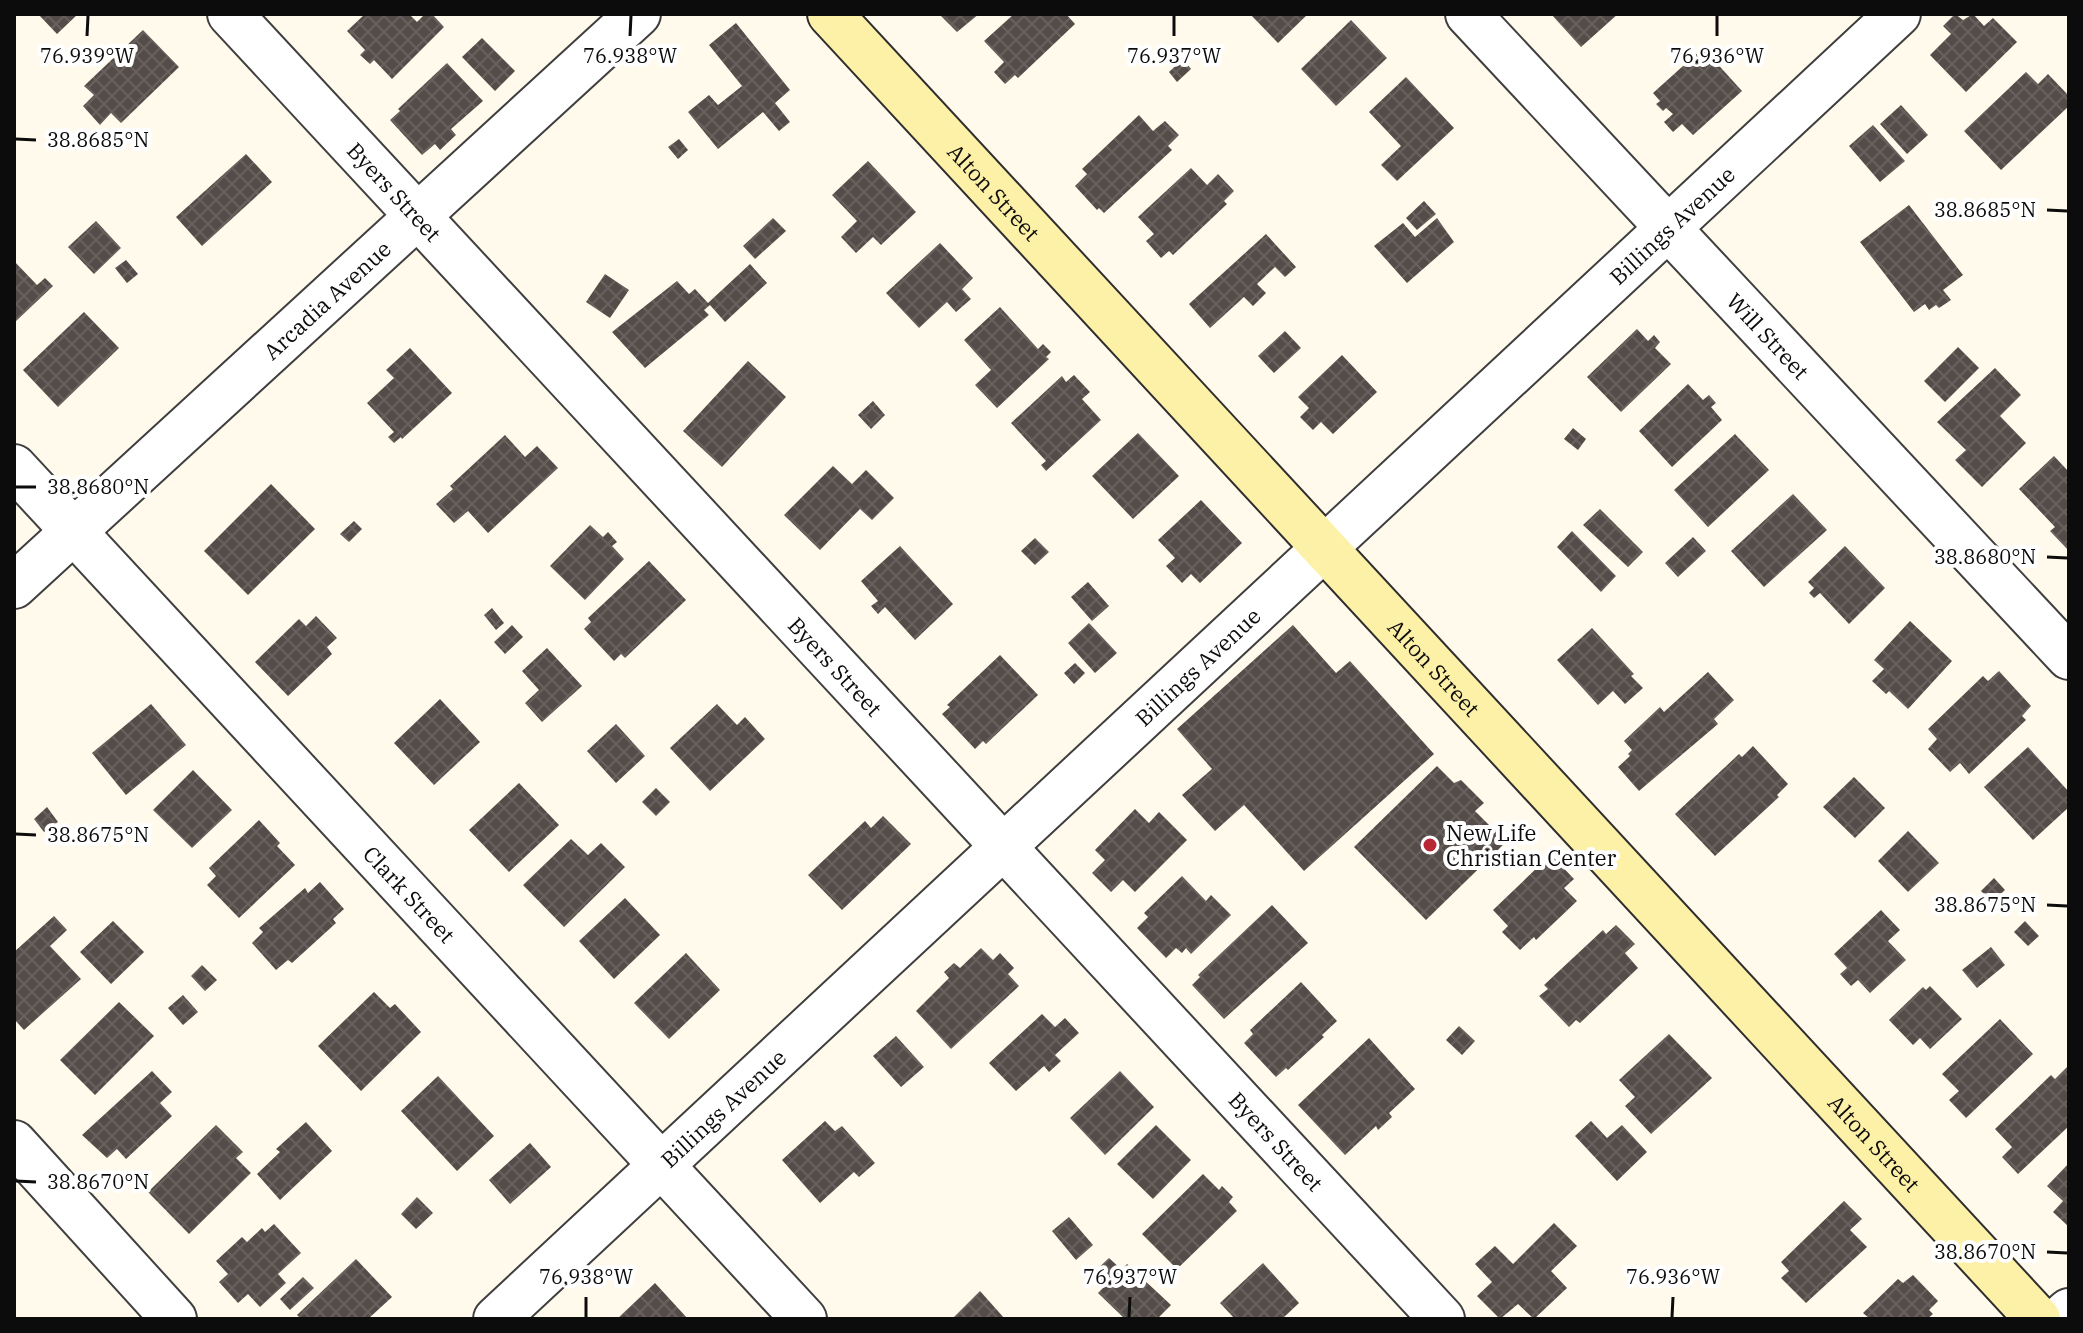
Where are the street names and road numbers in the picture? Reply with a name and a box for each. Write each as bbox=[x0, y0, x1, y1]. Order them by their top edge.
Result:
street label: Byers Street bbox=[341, 136, 448, 247]
street label: Alton Street bbox=[942, 137, 1047, 247]
street label: Billings Avenue bbox=[1603, 159, 1740, 290]
street label: Arcadia Avenue bbox=[257, 234, 396, 365]
street label: Will Street bbox=[1721, 286, 1816, 385]
street label: Billings Avenue bbox=[1128, 601, 1266, 732]
street label: Byers Street bbox=[782, 610, 889, 722]
street label: Alton Street bbox=[1382, 612, 1487, 722]
street label: Clark Street bbox=[357, 839, 462, 949]
street label: Billings Avenue bbox=[654, 1042, 792, 1173]
street label: Byers Street bbox=[1223, 1085, 1330, 1197]
street label: Alton Street bbox=[1822, 1088, 1927, 1198]

